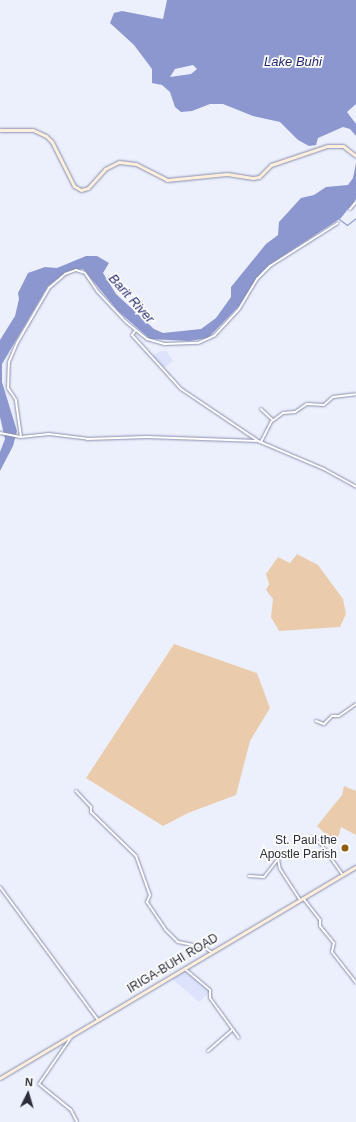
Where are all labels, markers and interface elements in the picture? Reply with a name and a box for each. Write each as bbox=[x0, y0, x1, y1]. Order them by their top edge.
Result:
water label: Lake Buhi bbox=[264, 54, 322, 70]
water label: Barit River bbox=[105, 271, 157, 327]
place label: St. Paul the Apostle Parish bbox=[260, 834, 337, 862]
marker: St. Paul the Apostle Parish bbox=[340, 843, 350, 853]
street label: IRIGA-BUHI ROAD bbox=[125, 931, 221, 997]
north arrow bbox=[8, 1074, 48, 1114]
text: N bbox=[25, 1076, 34, 1088]

